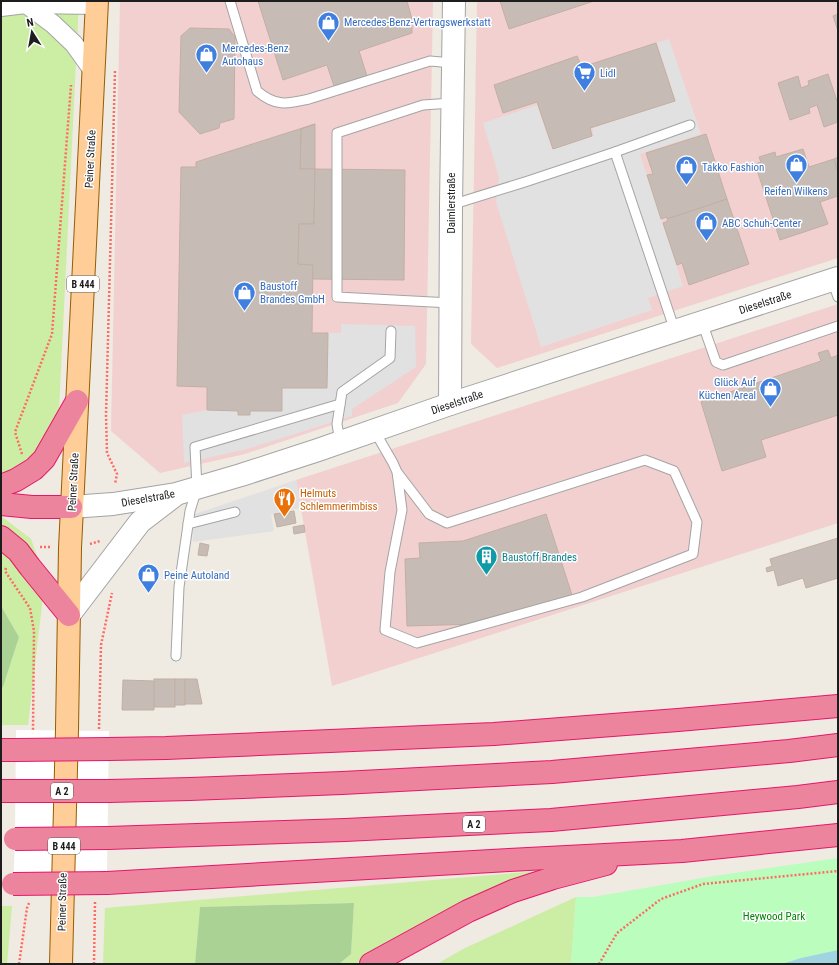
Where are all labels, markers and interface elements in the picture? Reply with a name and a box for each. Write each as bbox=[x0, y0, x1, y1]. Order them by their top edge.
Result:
shop icon: Mercedes-Benz-Vertragswerkstatt bbox=[315, 9, 341, 42]
north arrow bbox=[12, 12, 52, 52]
text: N bbox=[26, 16, 35, 30]
place label: Mercedes-Benz-Vertragswerkstatt bbox=[344, 16, 491, 29]
shop icon: Mercedes-Benz Autohaus bbox=[194, 41, 220, 74]
place label: Mercedes-Benz Autohaus bbox=[222, 42, 289, 68]
supermarket icon: Lidl bbox=[571, 60, 597, 93]
place label: Lidl bbox=[600, 67, 616, 80]
street label: Peiner Straße bbox=[82, 130, 99, 188]
shop icon: Reifen Wilkens bbox=[783, 152, 809, 185]
shop icon: Takko Fashion bbox=[674, 154, 700, 187]
place label: Takko Fashion bbox=[702, 161, 764, 174]
street label: Daimlerstraße bbox=[445, 173, 458, 233]
place label: Reifen Wilkens bbox=[764, 185, 828, 198]
shop icon: ABC Schuh-Center bbox=[693, 210, 719, 243]
place label: ABC Schuh-Center bbox=[722, 217, 802, 230]
road number: B 444 bbox=[67, 276, 99, 292]
shop icon: Baustoff Brandes GmbH bbox=[231, 279, 257, 312]
place label: Baustoff Brandes GmbH bbox=[260, 280, 325, 306]
street label: Dieselstraße bbox=[737, 288, 793, 317]
shop icon: Glück Auf Küchen Areal bbox=[758, 375, 784, 408]
place label: Glück Auf Küchen Areal bbox=[699, 376, 757, 402]
street label: Dieselstraße bbox=[429, 387, 485, 417]
street label: Peiner Straße bbox=[65, 453, 82, 511]
restaurant icon: Helmuts Schlemmerimbiss bbox=[272, 486, 298, 519]
street label: Dieselstraße bbox=[120, 487, 176, 510]
place label: Helmuts Schlemmerimbiss bbox=[300, 487, 378, 513]
building icon: Baustoff Brandes bbox=[473, 544, 499, 577]
place label: Baustoff Brandes bbox=[502, 551, 577, 564]
shop icon: Peine Autoland bbox=[135, 562, 161, 595]
place label: Peine Autoland bbox=[164, 569, 230, 582]
road number: A 2 bbox=[51, 783, 73, 799]
road number: A 2 bbox=[463, 816, 485, 832]
road number: B 444 bbox=[48, 838, 80, 854]
street label: Peiner Straße bbox=[55, 873, 70, 931]
park label: Heywood Park bbox=[743, 910, 805, 923]

